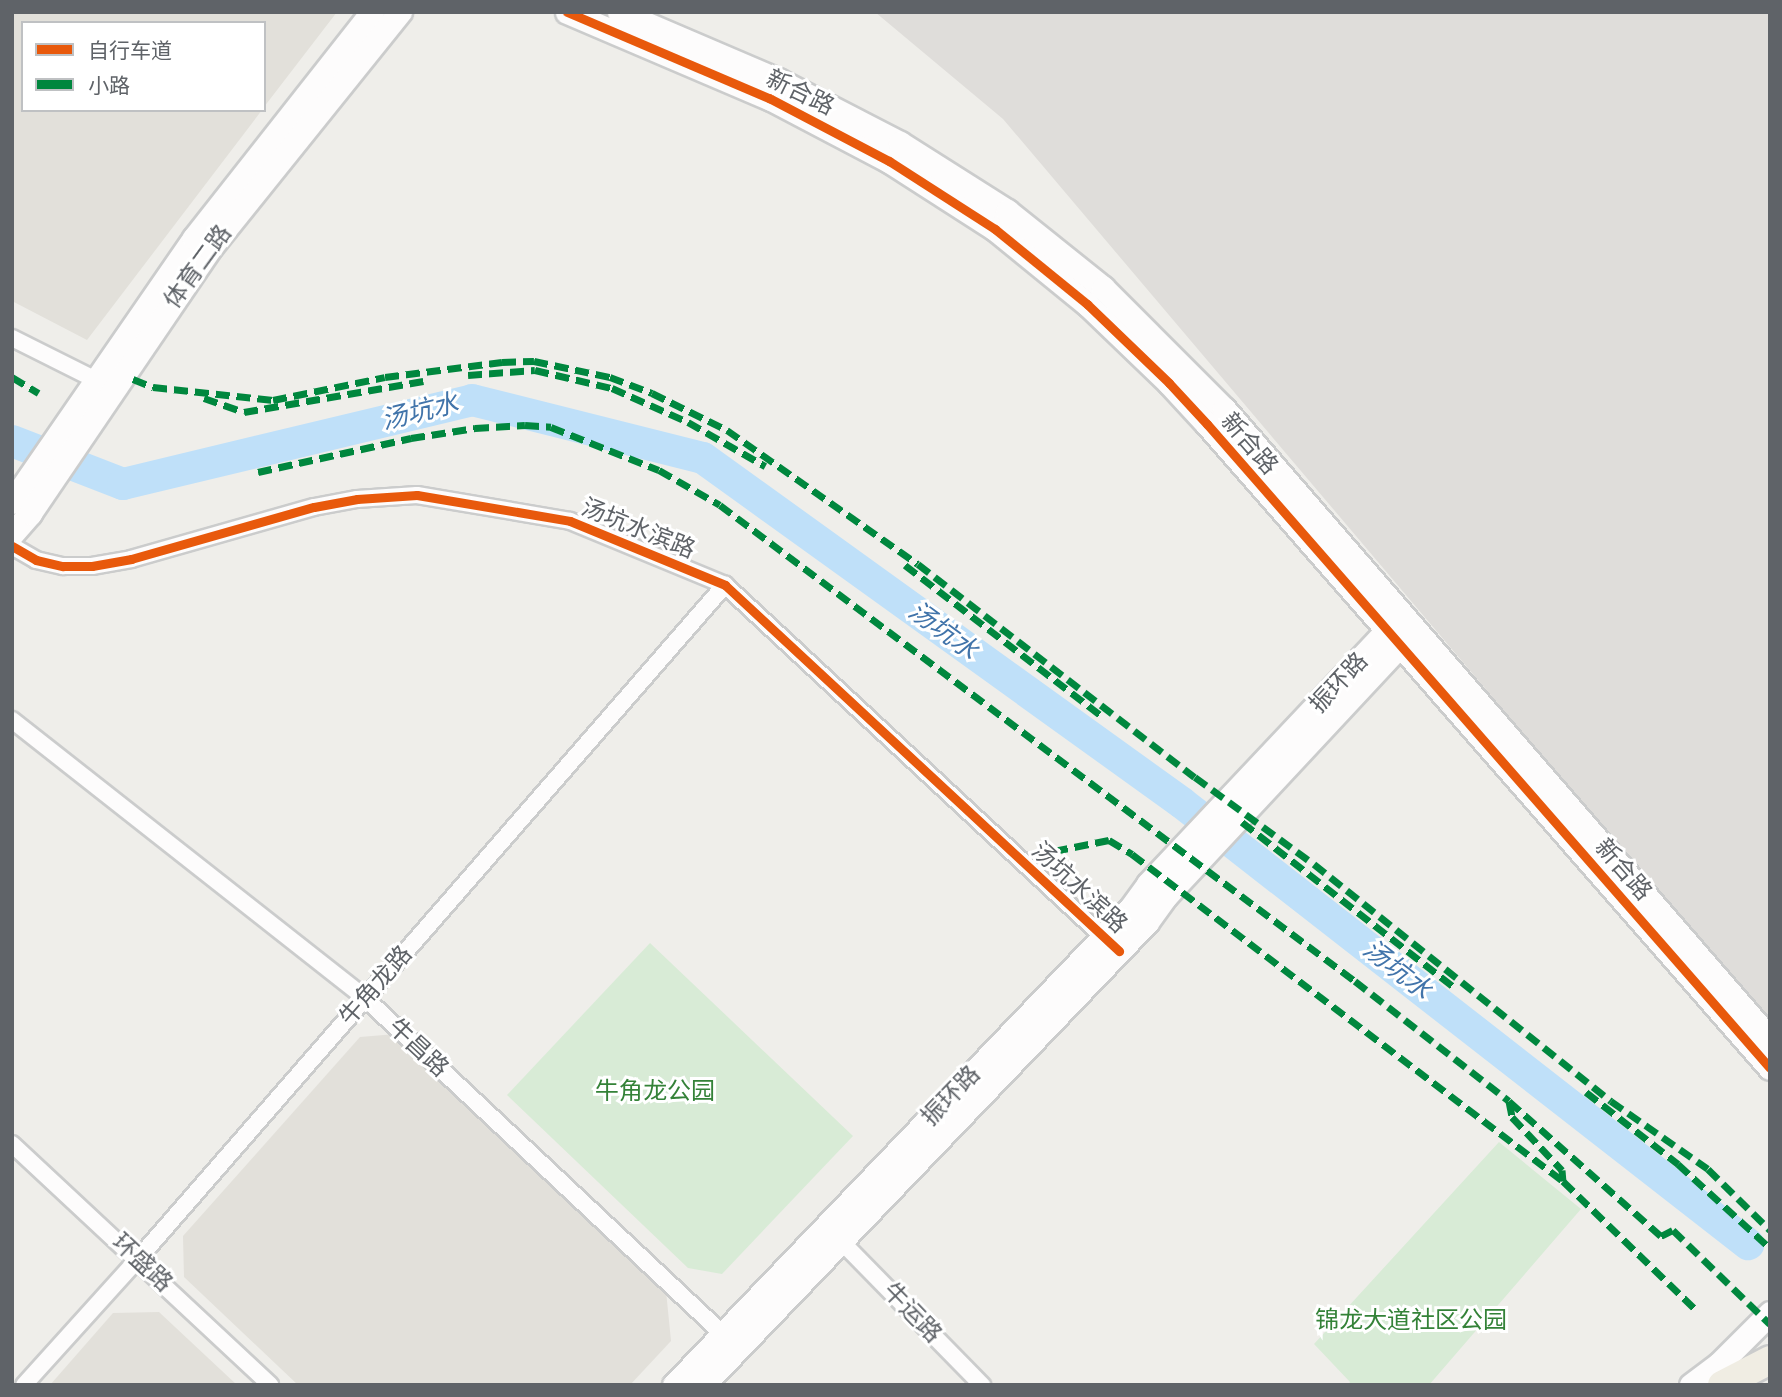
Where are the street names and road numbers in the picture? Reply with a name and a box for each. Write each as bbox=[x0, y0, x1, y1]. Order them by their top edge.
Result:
street label: 新合路 bbox=[761, 64, 839, 122]
street label: 体育二路 bbox=[158, 220, 238, 314]
street label: 新合路 bbox=[1215, 407, 1283, 481]
street label: 汤坑水滨路 bbox=[577, 493, 699, 565]
street label: 振环路 bbox=[1304, 647, 1374, 719]
street label: 新合路 bbox=[1589, 833, 1657, 907]
street label: 汤坑水滨路 bbox=[1025, 837, 1133, 939]
street label: 牛角龙路 bbox=[334, 940, 418, 1032]
street label: 牛昌路 bbox=[382, 1013, 454, 1083]
street label: 振环路 bbox=[916, 1060, 986, 1132]
street label: 环盛路 bbox=[106, 1228, 178, 1298]
street label: 牛运路 bbox=[877, 1277, 947, 1349]

